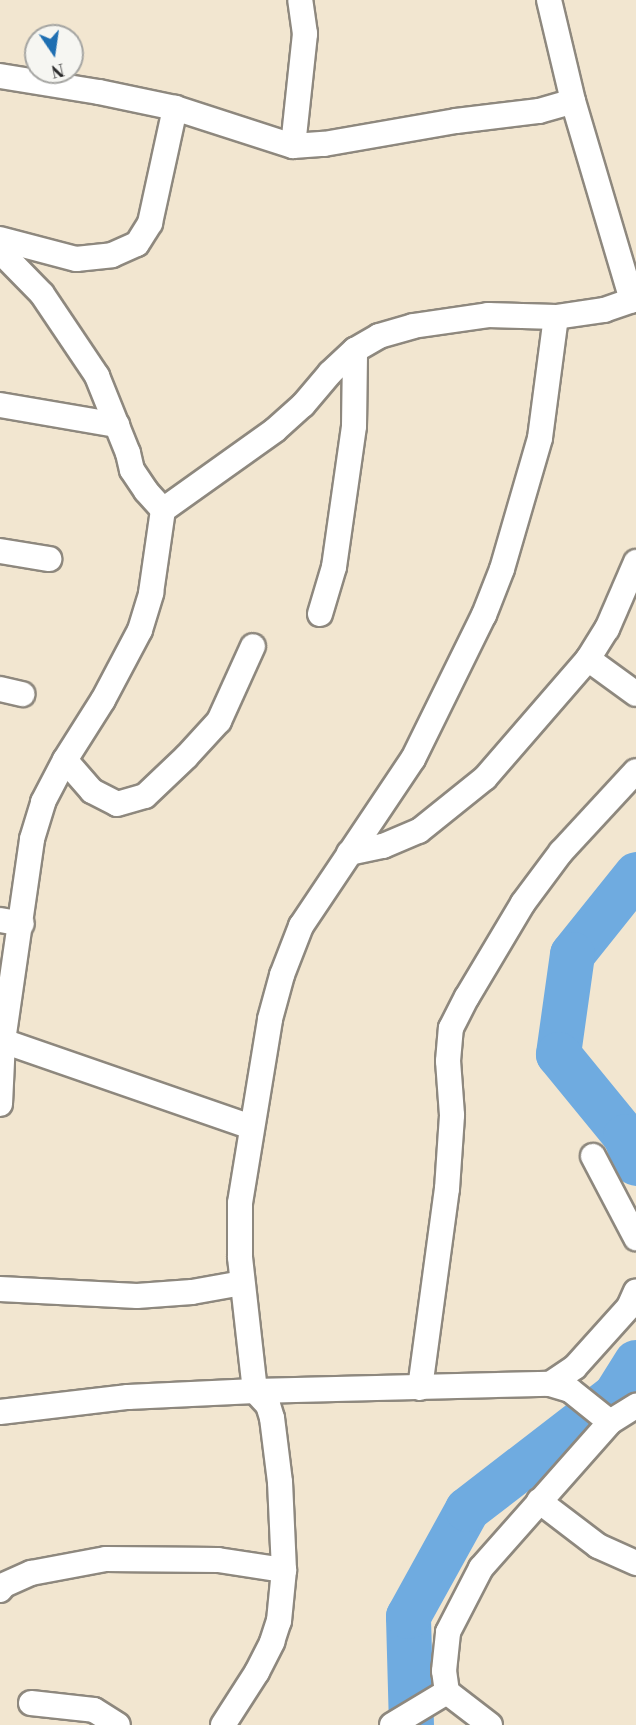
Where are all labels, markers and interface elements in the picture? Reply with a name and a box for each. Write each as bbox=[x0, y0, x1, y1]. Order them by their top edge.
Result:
north arrow bbox=[24, 24, 84, 84]
text: N bbox=[49, 58, 66, 81]

